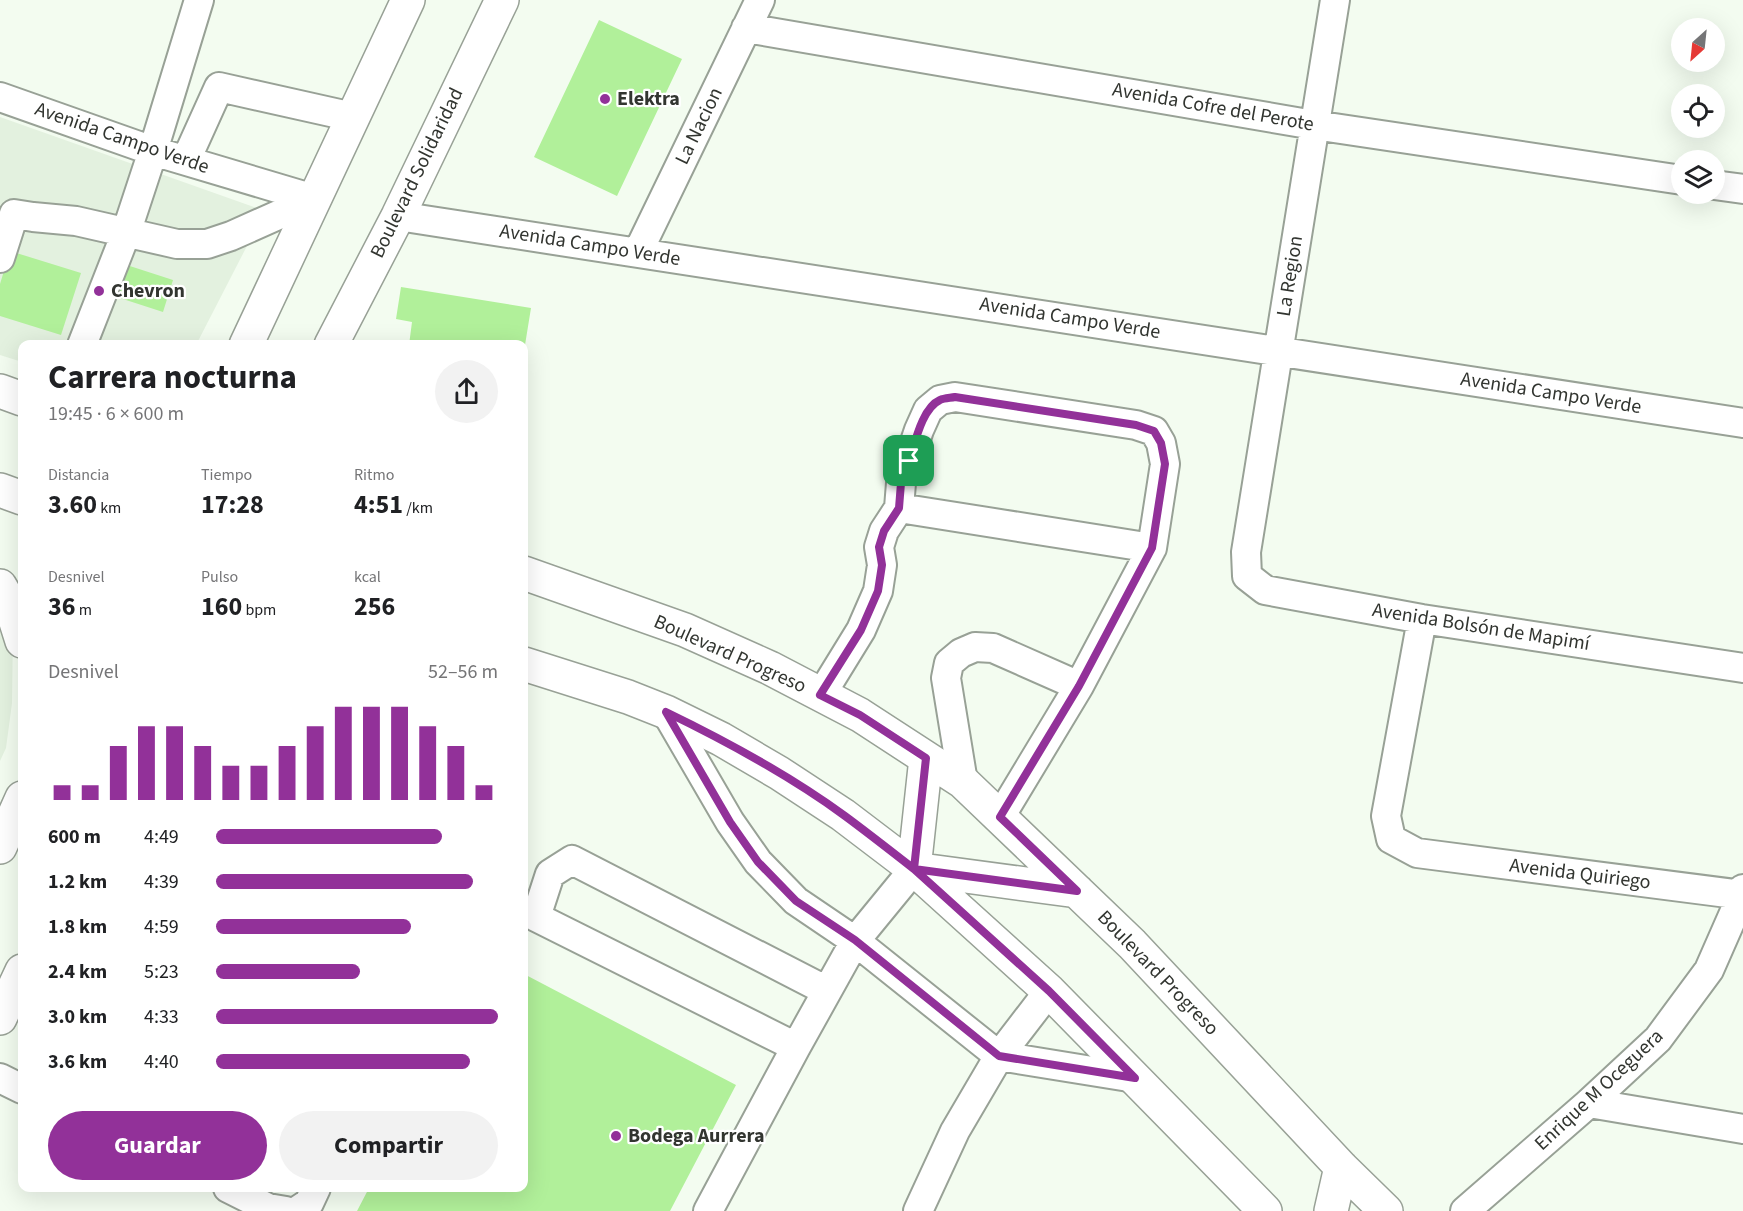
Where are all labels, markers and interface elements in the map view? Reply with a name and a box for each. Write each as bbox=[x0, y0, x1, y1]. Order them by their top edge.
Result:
north arrow bbox=[1671, 18, 1725, 72]
map controls bbox=[1671, 18, 1725, 204]
street label: Avenida Cofre del Perote bbox=[1110, 75, 1316, 139]
street label: Boulevard Solidaridad bbox=[364, 83, 470, 263]
street label: La Nacion bbox=[668, 83, 730, 169]
button: locate bbox=[1671, 84, 1725, 138]
place label: Elektra bbox=[617, 85, 680, 113]
marker: Elektra bbox=[598, 92, 612, 106]
street label: Avenida Campo Verde bbox=[31, 95, 213, 181]
button: layers bbox=[1671, 150, 1725, 204]
street label: Avenida Campo Verde bbox=[498, 217, 682, 273]
street label: La Region bbox=[1270, 234, 1310, 318]
place label: Chevron bbox=[111, 277, 185, 305]
marker: Chevron bbox=[92, 284, 106, 298]
street label: Avenida Campo Verde bbox=[978, 290, 1162, 346]
text: Carrera nocturna bbox=[48, 354, 297, 401]
button: share bbox=[435, 360, 498, 423]
street label: Avenida Campo Verde bbox=[1459, 365, 1643, 421]
text: 19:45 · 6 × 600 m bbox=[48, 400, 184, 428]
pin bbox=[883, 435, 934, 486]
icon: arrive bbox=[892, 444, 925, 477]
text: Distancia bbox=[48, 464, 109, 486]
text: Tiempo bbox=[201, 464, 252, 486]
text: Ritmo bbox=[354, 464, 394, 486]
text: 3.60 bbox=[48, 486, 97, 523]
text: 17:28 bbox=[201, 486, 264, 523]
text: 4:51 bbox=[354, 486, 403, 523]
text: km bbox=[97, 497, 121, 519]
text: /km bbox=[403, 497, 433, 519]
text: Desnivel bbox=[48, 566, 105, 588]
text: Pulso bbox=[201, 566, 238, 588]
text: kcal bbox=[354, 566, 381, 588]
text: 36 bbox=[48, 588, 75, 625]
text: 160 bbox=[201, 588, 242, 625]
text: 256 bbox=[354, 588, 395, 625]
street label: Avenida Bolsón de Mapimí bbox=[1370, 596, 1593, 658]
text: m bbox=[75, 599, 92, 621]
text: bpm bbox=[242, 599, 276, 621]
street label: Boulevard Progreso bbox=[649, 608, 811, 700]
text: Desnivel bbox=[48, 658, 119, 686]
text: 52–56 m bbox=[428, 658, 498, 686]
text: 600 m bbox=[48, 823, 101, 851]
text: 4:49 bbox=[144, 823, 179, 851]
street label: Avenida Quiriego bbox=[1508, 851, 1652, 897]
text: 1.2 km bbox=[48, 868, 107, 896]
text: 4:39 bbox=[144, 868, 179, 896]
street label: Boulevard Progreso bbox=[1091, 904, 1225, 1042]
text: 1.8 km bbox=[48, 913, 107, 941]
text: 4:59 bbox=[144, 913, 179, 941]
text: 2.4 km bbox=[48, 958, 107, 986]
text: 5:23 bbox=[144, 958, 179, 986]
text: 3.0 km bbox=[48, 1003, 107, 1031]
text: 4:33 bbox=[144, 1003, 179, 1031]
street label: Enrique M Oceguera bbox=[1528, 1023, 1670, 1157]
text: 3.6 km bbox=[48, 1048, 107, 1076]
text: 4:40 bbox=[144, 1048, 179, 1076]
button: Guardar bbox=[48, 1111, 267, 1180]
button: Compartir bbox=[279, 1111, 498, 1180]
place label: Bodega Aurrera bbox=[628, 1122, 764, 1150]
marker: Bodega Aurrera bbox=[609, 1129, 623, 1143]

